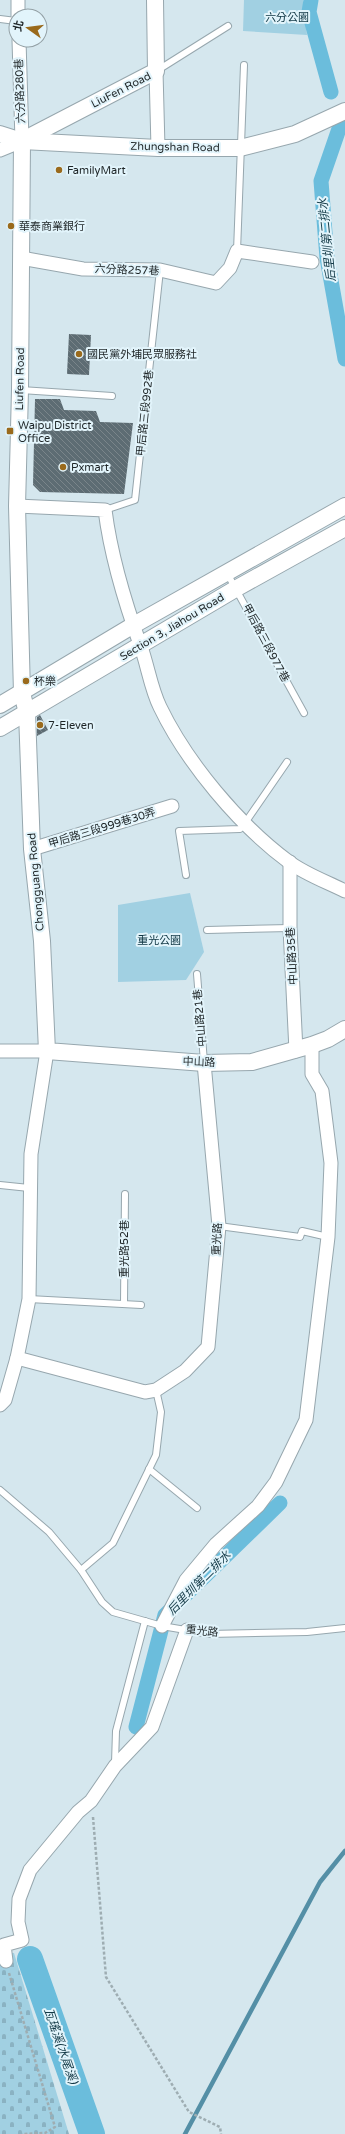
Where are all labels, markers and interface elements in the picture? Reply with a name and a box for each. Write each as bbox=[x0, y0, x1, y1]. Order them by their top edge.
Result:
north arrow bbox=[8, 8, 48, 48]
park label: 六分公園 bbox=[265, 11, 309, 24]
text: 北 bbox=[11, 19, 26, 33]
street label: 六分路280巷 bbox=[12, 58, 28, 124]
street label: LiuFen Road bbox=[89, 69, 153, 111]
street label: Zhungshan Road bbox=[130, 140, 220, 154]
place label: FamilyMart bbox=[67, 164, 126, 177]
marker: FamilyMart bbox=[54, 165, 64, 175]
water label: 后里圳第二排水 bbox=[316, 197, 338, 283]
place label: 華泰商業銀行 bbox=[19, 220, 85, 233]
marker: 華泰商業銀行 bbox=[6, 221, 16, 231]
street label: 六分路257巷 bbox=[94, 262, 160, 278]
street label: Liufen Road bbox=[13, 347, 27, 411]
place label: 國民黨外埔民眾服務社 bbox=[87, 348, 197, 361]
marker: 國民黨外埔民眾服務社 bbox=[74, 349, 84, 359]
street label: 甲后路三段992巷 bbox=[134, 369, 156, 457]
place label: Waipu District Office bbox=[18, 419, 91, 445]
marker: Waipu District Office bbox=[5, 426, 15, 436]
place label: Pxmart bbox=[71, 461, 109, 474]
marker: Pxmart bbox=[58, 462, 68, 472]
street label: Section 3, Jiahou Road bbox=[118, 591, 227, 663]
street label: 甲后路三段977巷 bbox=[240, 602, 292, 684]
place label: 杯樂 bbox=[34, 675, 56, 688]
marker: 杯樂 bbox=[21, 676, 31, 686]
place label: 7-Eleven bbox=[48, 719, 94, 732]
marker: 7-Eleven bbox=[35, 720, 45, 730]
street label: 甲后路三段999巷30弄 bbox=[47, 805, 157, 851]
street label: Chongguang Road bbox=[25, 832, 47, 932]
street label: 中山路35巷 bbox=[284, 927, 300, 985]
park label: 重光公園 bbox=[137, 934, 181, 947]
street label: 中山路21巷 bbox=[191, 989, 209, 1047]
street label: 中山路 bbox=[182, 1055, 216, 1069]
street label: 重光路52巷 bbox=[118, 1220, 131, 1278]
street label: 重光路 bbox=[210, 1222, 224, 1256]
water label: 后里圳第二排水 bbox=[164, 1548, 234, 1618]
street label: 重光路 bbox=[185, 1623, 219, 1639]
water label: 瓦瑤溪(水尾溪) bbox=[41, 2006, 81, 2087]

